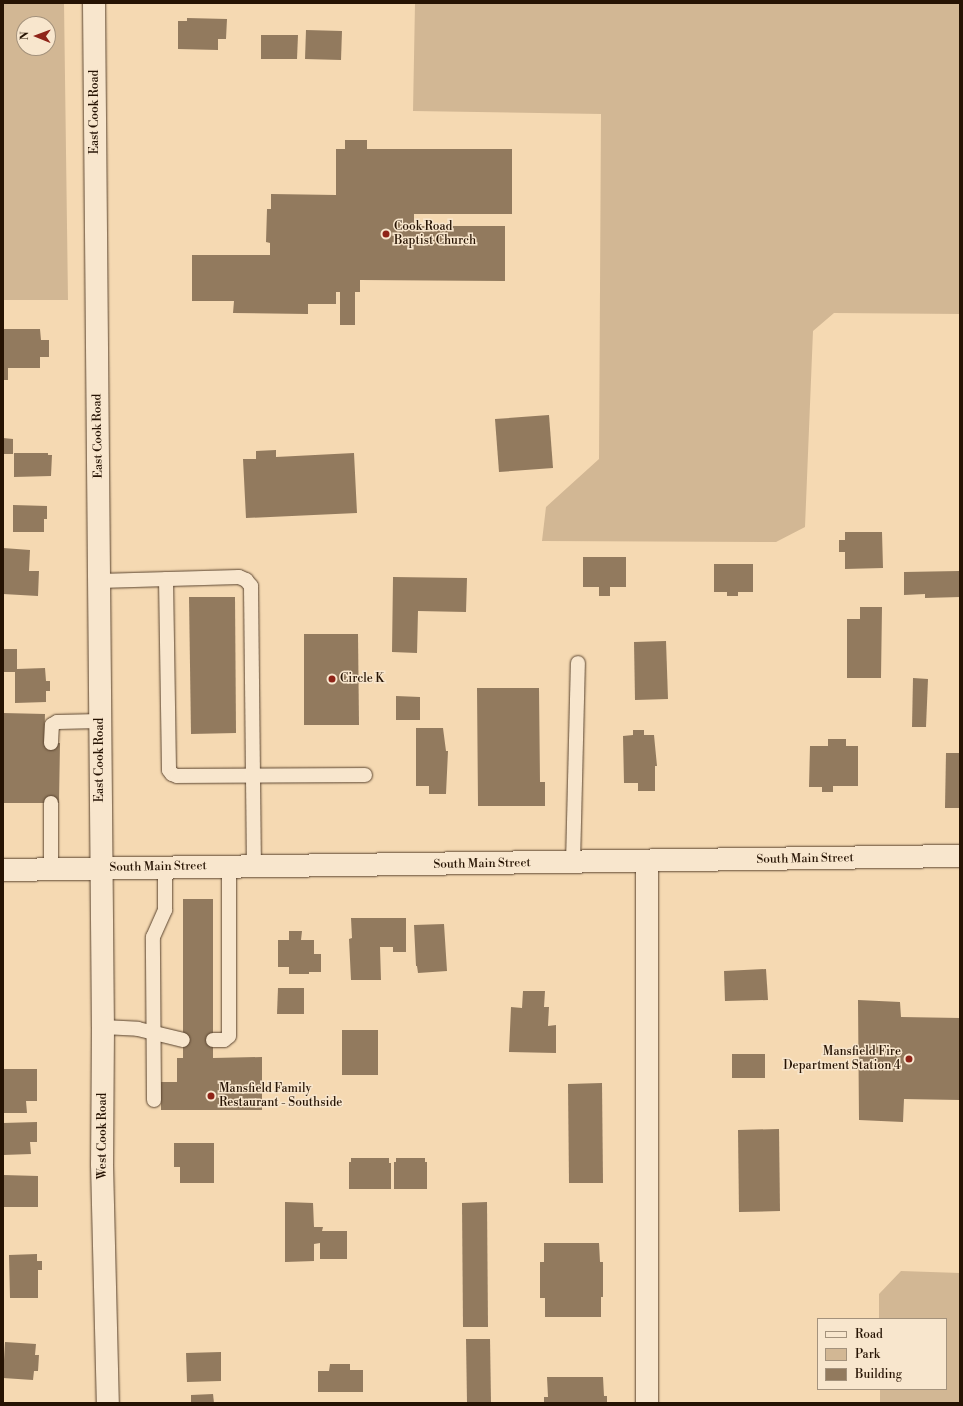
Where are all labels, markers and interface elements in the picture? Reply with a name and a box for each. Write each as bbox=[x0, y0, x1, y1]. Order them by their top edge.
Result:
north arrow bbox=[16, 16, 56, 56]
text: N bbox=[18, 31, 32, 40]
street label: East Cook Road bbox=[88, 70, 102, 154]
place label: Cook Road Baptist Church bbox=[394, 220, 476, 248]
marker: Cook Road Baptist Church bbox=[381, 229, 391, 239]
street label: East Cook Road bbox=[90, 394, 106, 478]
place label: Circle K bbox=[340, 672, 384, 686]
marker: Circle K bbox=[327, 674, 337, 684]
street label: East Cook Road bbox=[93, 718, 107, 802]
street label: South Main Street bbox=[756, 851, 854, 867]
street label: South Main Street bbox=[433, 856, 531, 872]
street label: South Main Street bbox=[109, 859, 207, 875]
place label: Mansfield Fire Department Station 4 bbox=[783, 1045, 901, 1073]
marker: Mansfield Fire Department Station 4 bbox=[904, 1054, 914, 1064]
place label: Mansfield Family Restaurant - Southside bbox=[219, 1082, 342, 1110]
marker: Mansfield Family Restaurant - Southside bbox=[206, 1091, 216, 1101]
street label: West Cook Road bbox=[96, 1093, 110, 1179]
legend bbox=[817, 1318, 947, 1390]
text: Road bbox=[855, 1327, 883, 1342]
text: Park bbox=[855, 1347, 880, 1362]
text: Building bbox=[855, 1367, 902, 1382]

